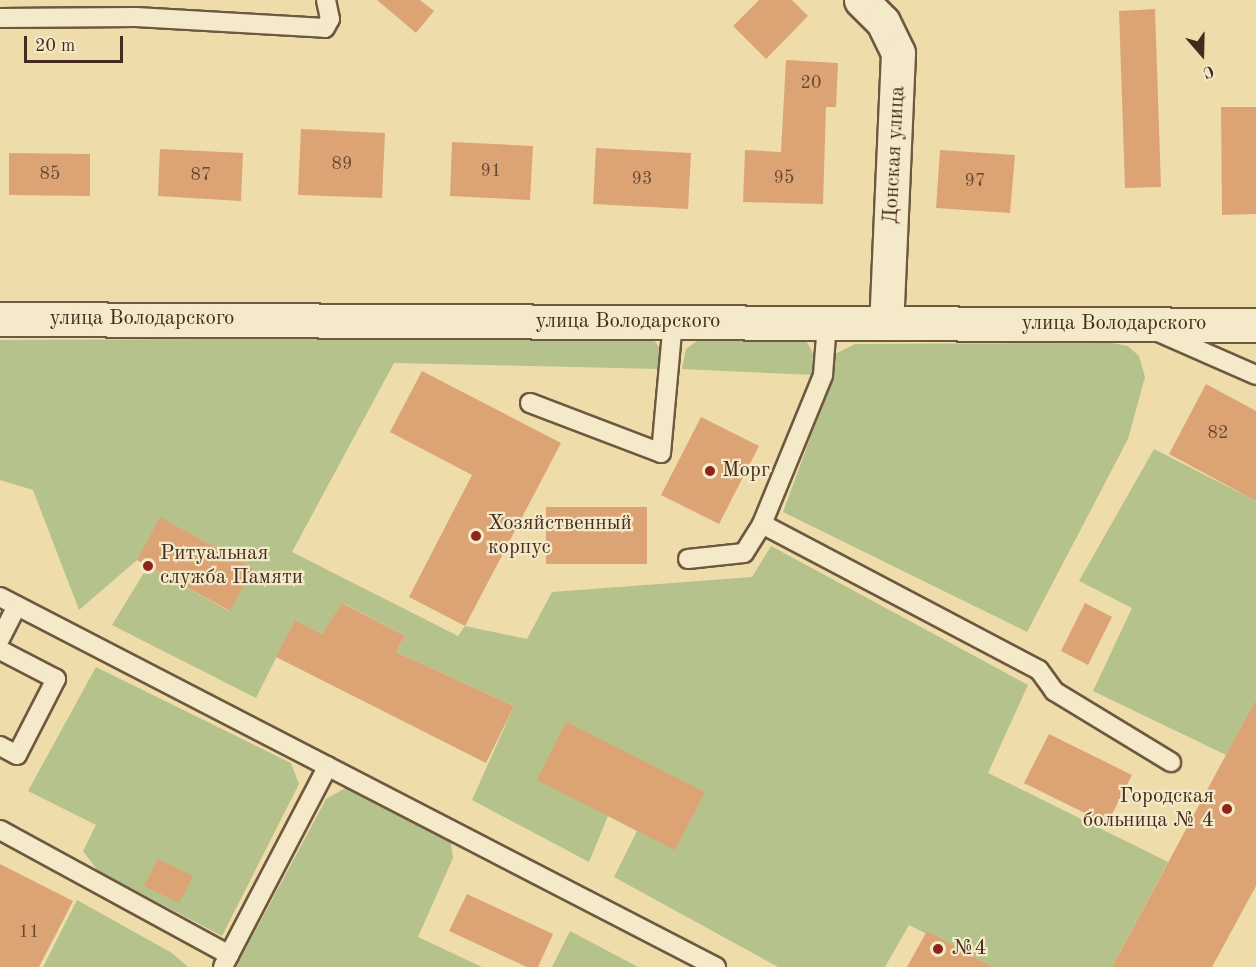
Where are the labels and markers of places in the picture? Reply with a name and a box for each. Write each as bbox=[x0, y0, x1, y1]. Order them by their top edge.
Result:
place label: Морг bbox=[722, 458, 770, 484]
marker: Морг bbox=[703, 464, 717, 478]
place label: Хозяйственный корпус bbox=[488, 511, 632, 561]
marker: Хозяйственный корпус bbox=[469, 529, 483, 543]
place label: Ритуальная служба Памяти bbox=[160, 541, 303, 591]
marker: Ритуальная служба Памяти bbox=[141, 559, 155, 573]
place label: Городская больница № 4 bbox=[1083, 784, 1214, 834]
marker: Городская больница № 4 bbox=[1218, 800, 1236, 818]
place label: №4 bbox=[952, 936, 987, 962]
marker: №4 bbox=[929, 940, 947, 958]

